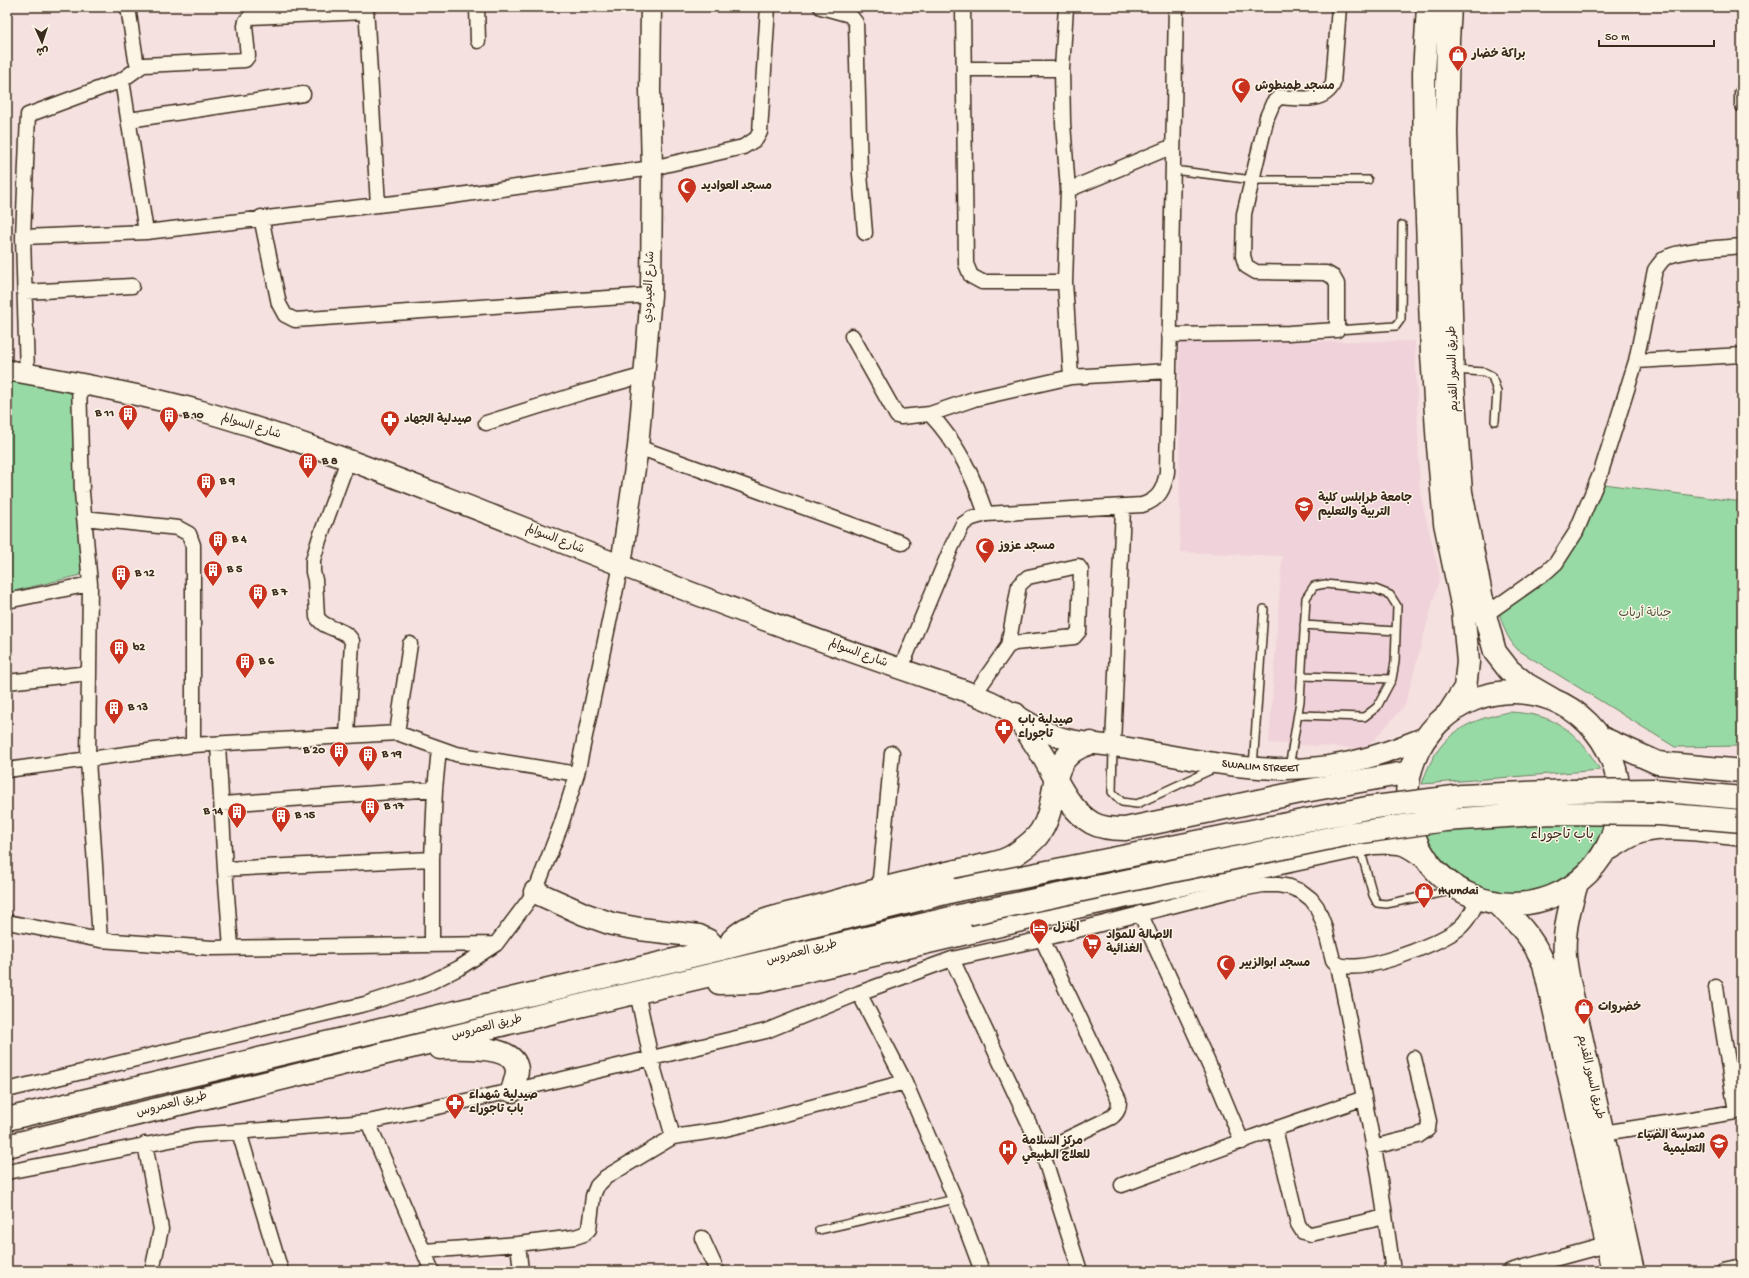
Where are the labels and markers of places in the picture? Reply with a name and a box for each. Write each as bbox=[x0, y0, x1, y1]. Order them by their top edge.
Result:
shop icon: براكة خضار bbox=[1447, 44, 1469, 72]
place label: براكة خضار bbox=[1471, 47, 1525, 62]
mosque icon: مسجد طمنطوش bbox=[1230, 76, 1252, 104]
place label: مسجد طمنطوش bbox=[1255, 80, 1335, 94]
mosque icon: مسجد العواديد bbox=[676, 176, 698, 204]
place label: مسجد العواديد bbox=[701, 180, 772, 194]
building icon: B 11 bbox=[117, 403, 139, 431]
building icon: B 10 bbox=[158, 405, 180, 433]
place label: B 11 bbox=[94, 407, 114, 421]
place label: B 10 bbox=[182, 409, 204, 423]
pharmacy icon: صيدلية الجهاد bbox=[379, 409, 401, 437]
place label: صيدلية الجهاد bbox=[404, 412, 472, 427]
building icon: B 8 bbox=[297, 451, 319, 479]
place label: B 8 bbox=[321, 455, 338, 469]
building icon: B 9 bbox=[195, 471, 217, 499]
place label: B 9 bbox=[219, 475, 236, 489]
place label: جامعة طرابلس كلية التربية والتعليم bbox=[1318, 491, 1412, 520]
school or university icon: جامعة طرابلس كلية التربية والتعليم bbox=[1293, 495, 1315, 523]
building icon: B 4 bbox=[207, 529, 229, 557]
place label: B 4 bbox=[231, 533, 247, 547]
mosque icon: مسجد عزوز bbox=[974, 536, 996, 564]
place label: مسجد عزوز bbox=[998, 540, 1055, 554]
building icon: B 5 bbox=[202, 559, 224, 587]
building icon: B 12 bbox=[110, 563, 132, 591]
place label: B 5 bbox=[226, 563, 243, 577]
place label: B 12 bbox=[134, 567, 155, 581]
building icon: B 7 bbox=[247, 582, 269, 610]
place label: B 7 bbox=[271, 586, 288, 600]
building icon: b2 bbox=[108, 637, 130, 665]
place label: b2 bbox=[132, 641, 145, 655]
building icon: B 6 bbox=[234, 651, 256, 679]
place label: B 6 bbox=[258, 655, 275, 669]
building icon: B 13 bbox=[103, 697, 125, 725]
place label: B 13 bbox=[127, 701, 148, 715]
place label: صيدلية باب تاجوراء bbox=[1018, 713, 1073, 742]
pharmacy icon: صيدلية باب تاجوراء bbox=[993, 717, 1015, 745]
building icon: B 20 bbox=[328, 740, 350, 768]
place label: B 20 bbox=[302, 744, 325, 758]
building icon: B 19 bbox=[357, 744, 379, 772]
place label: B 19 bbox=[381, 748, 403, 762]
building icon: B 17 bbox=[359, 796, 381, 824]
place label: B 17 bbox=[383, 800, 405, 814]
building icon: B 14 bbox=[226, 801, 248, 829]
place label: B 14 bbox=[203, 805, 223, 819]
building icon: B 15 bbox=[270, 805, 292, 833]
place label: B 15 bbox=[294, 809, 316, 823]
shop icon: Hyundai bbox=[1413, 881, 1435, 909]
place label: Hyundai bbox=[1438, 885, 1479, 899]
hotel icon: المنزل bbox=[1028, 917, 1050, 945]
place label: المنزل bbox=[1053, 921, 1079, 935]
place label: الاصالة للمواد الغذائية bbox=[1106, 928, 1172, 957]
supermarket icon: الاصالة للمواد الغذائية bbox=[1081, 932, 1103, 960]
mosque icon: مسجد ابوالزبير bbox=[1215, 953, 1237, 981]
place label: مسجد ابوالزبير bbox=[1239, 956, 1310, 971]
shop icon: خضروات bbox=[1573, 997, 1595, 1025]
place label: خضروات bbox=[1598, 1001, 1641, 1015]
place label: صيدلية شهداء باب تاجوراء bbox=[469, 1088, 538, 1117]
pharmacy icon: صيدلية شهداء باب تاجوراء bbox=[444, 1092, 466, 1120]
place label: مدرسة الضياء التعليمية bbox=[1637, 1128, 1705, 1157]
school or university icon: مدرسة الضياء التعليمية bbox=[1708, 1132, 1730, 1160]
place label: مركز السلامة للعلاج الطبيعي bbox=[1022, 1134, 1090, 1165]
hospital icon: مركز السلامة للعلاج الطبيعي bbox=[997, 1138, 1019, 1166]

